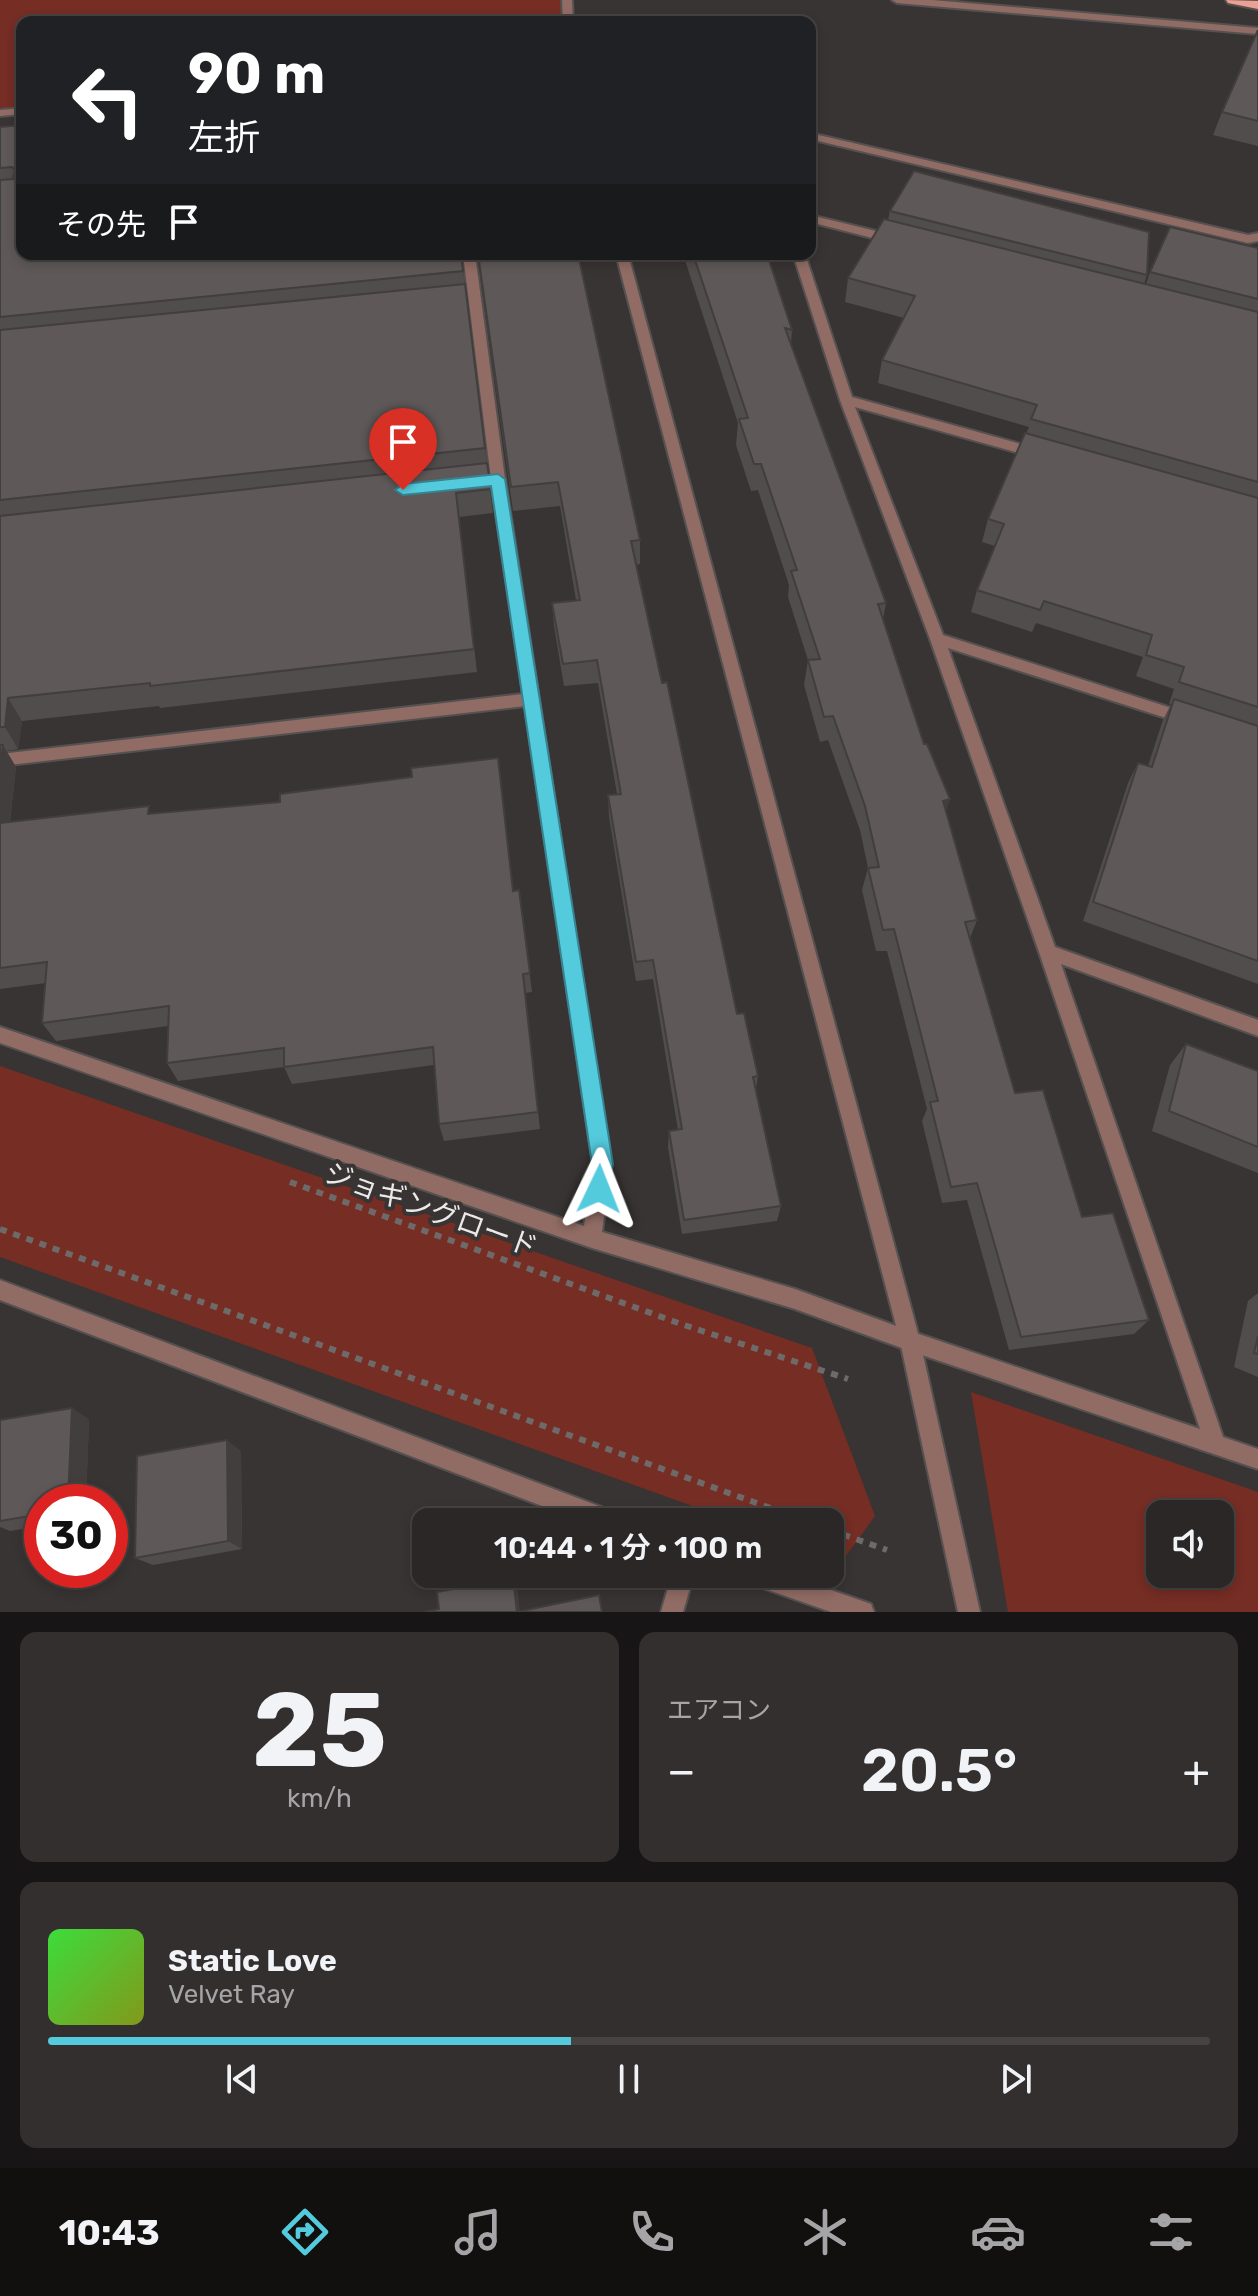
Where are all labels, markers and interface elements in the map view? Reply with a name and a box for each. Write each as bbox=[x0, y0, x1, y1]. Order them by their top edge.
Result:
text: 90 m bbox=[188, 41, 325, 107]
icon: left bbox=[56, 48, 160, 152]
text: 左折 bbox=[188, 116, 260, 159]
icon: arrive bbox=[162, 200, 206, 244]
text: その先 bbox=[56, 207, 146, 243]
pin bbox=[369, 408, 437, 490]
icon: arrive bbox=[381, 420, 425, 464]
position arrow bbox=[557, 1147, 641, 1231]
street label: ジョギングロード bbox=[320, 1156, 542, 1264]
speed limit sign: 30 bbox=[24, 1484, 128, 1588]
map controls bbox=[1146, 1500, 1234, 1588]
button: sound bbox=[1146, 1500, 1234, 1588]
text: 10:44 · 1 分 · 100 m bbox=[494, 1530, 762, 1566]
text: 25 bbox=[252, 1669, 387, 1792]
text: エアコン bbox=[667, 1695, 771, 1726]
text: 20.5° bbox=[861, 1735, 1017, 1806]
text: − bbox=[667, 1745, 696, 1797]
text: + bbox=[1183, 1745, 1210, 1797]
text: km/h bbox=[287, 1783, 352, 1814]
text: Static Love bbox=[168, 1943, 337, 1979]
text: Velvet Ray bbox=[168, 1979, 295, 2010]
icon: previous bbox=[220, 2057, 264, 2101]
icon: pause bbox=[607, 2057, 651, 2101]
icon: next bbox=[994, 2057, 1038, 2101]
icon: directions bbox=[277, 2204, 333, 2260]
icon: music bbox=[450, 2204, 506, 2260]
icon: phone bbox=[624, 2204, 680, 2260]
icon: climate bbox=[797, 2204, 853, 2260]
icon: car bbox=[970, 2204, 1026, 2260]
icon: filters bbox=[1143, 2204, 1199, 2260]
text: 10:43 bbox=[59, 2211, 160, 2254]

